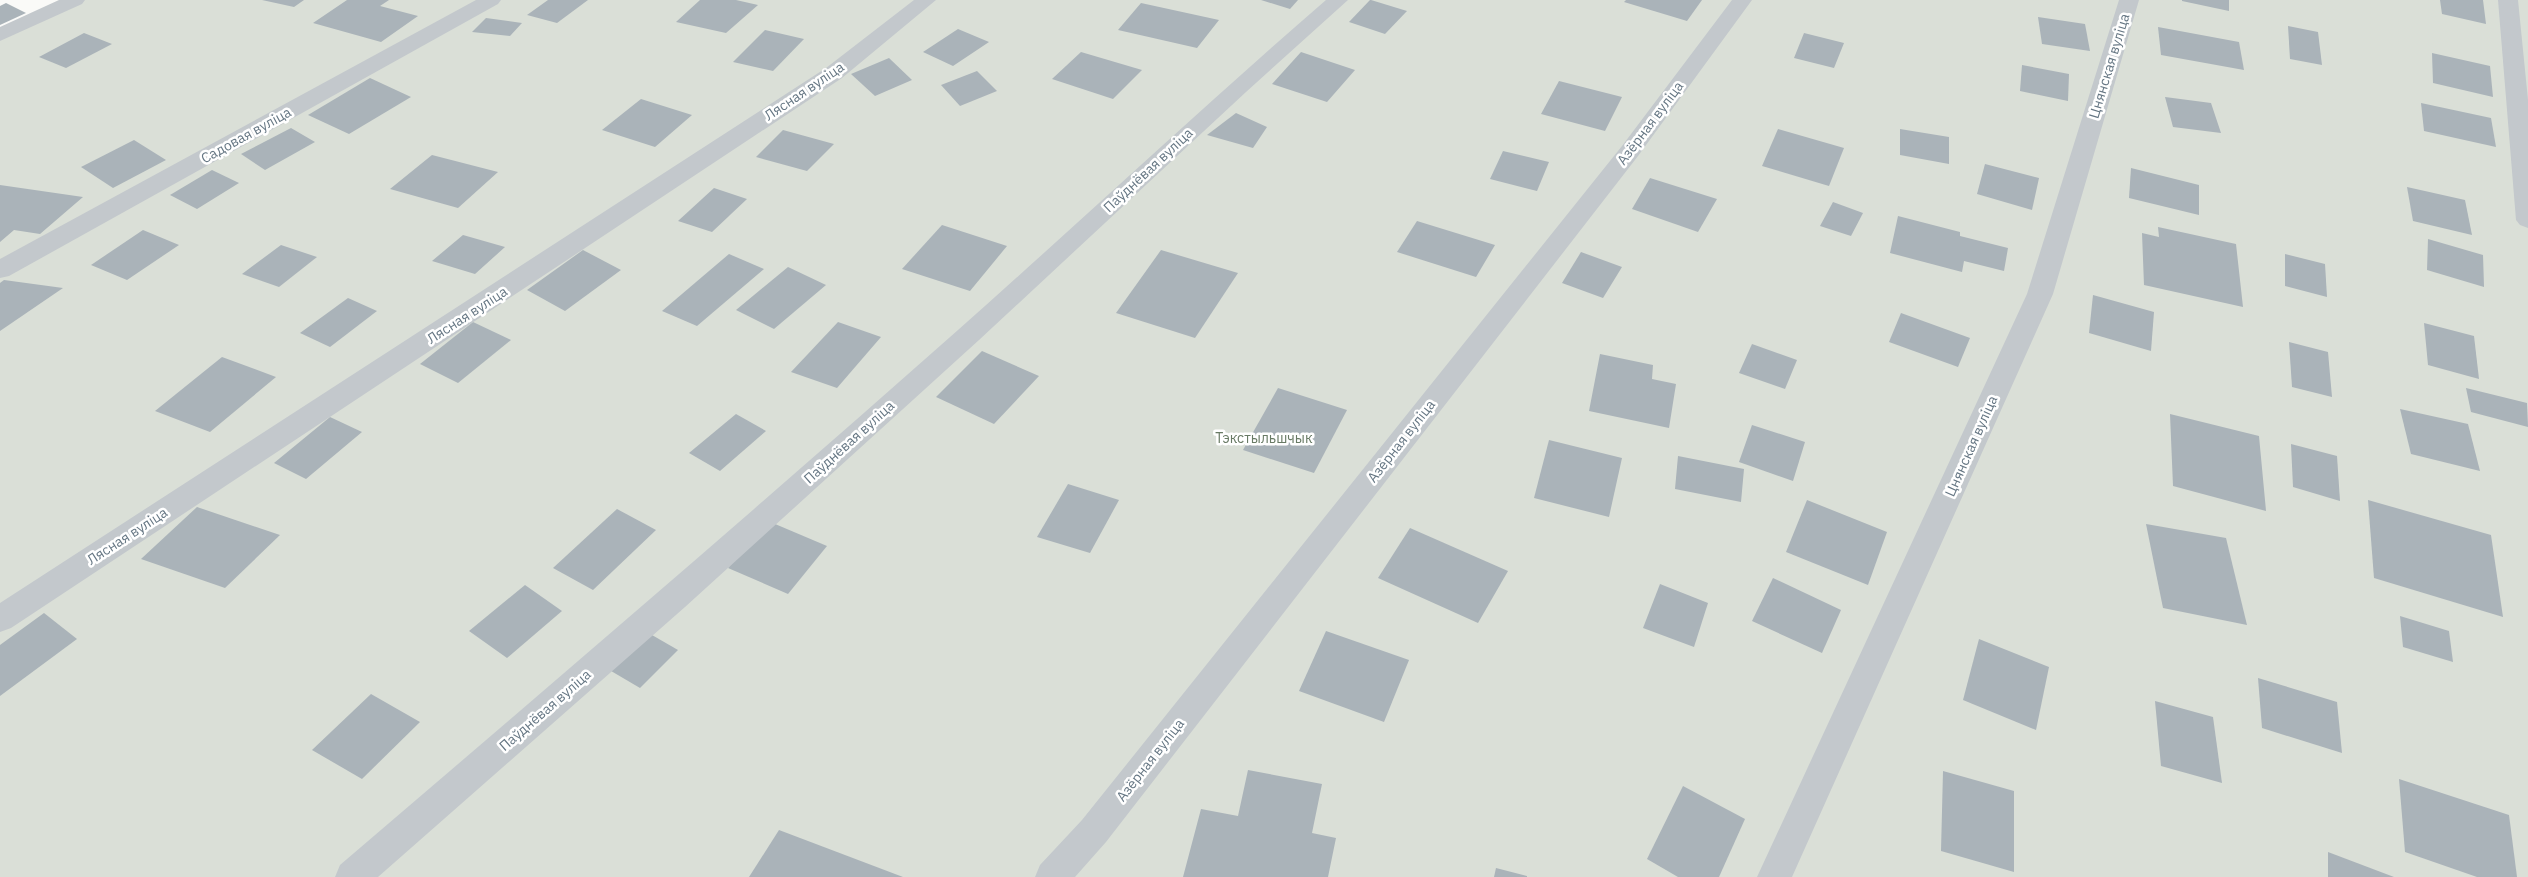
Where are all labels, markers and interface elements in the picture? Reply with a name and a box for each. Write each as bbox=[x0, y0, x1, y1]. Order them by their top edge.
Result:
street label: Цнянская вуліца bbox=[2084, 11, 2134, 121]
street label: Лясная вуліца bbox=[761, 57, 848, 124]
street label: Азёрная вуліца bbox=[1613, 77, 1688, 168]
street label: Садовая вуліца bbox=[198, 103, 295, 167]
street label: Паўднёвая вуліца bbox=[1099, 124, 1197, 216]
street label: Лясная вуліца bbox=[423, 282, 511, 348]
street label: Цнянская вуліца bbox=[1941, 392, 2002, 499]
street label: Паўднёвая вуліца bbox=[800, 396, 898, 487]
street label: Азёрная вуліца bbox=[1363, 396, 1439, 486]
park label: Тэкстыльшчык bbox=[1215, 429, 1313, 447]
street label: Лясная вуліца bbox=[83, 503, 171, 569]
street label: Паўднёвая вуліца bbox=[495, 665, 595, 755]
street label: Азёрная вуліца bbox=[1112, 715, 1188, 805]

